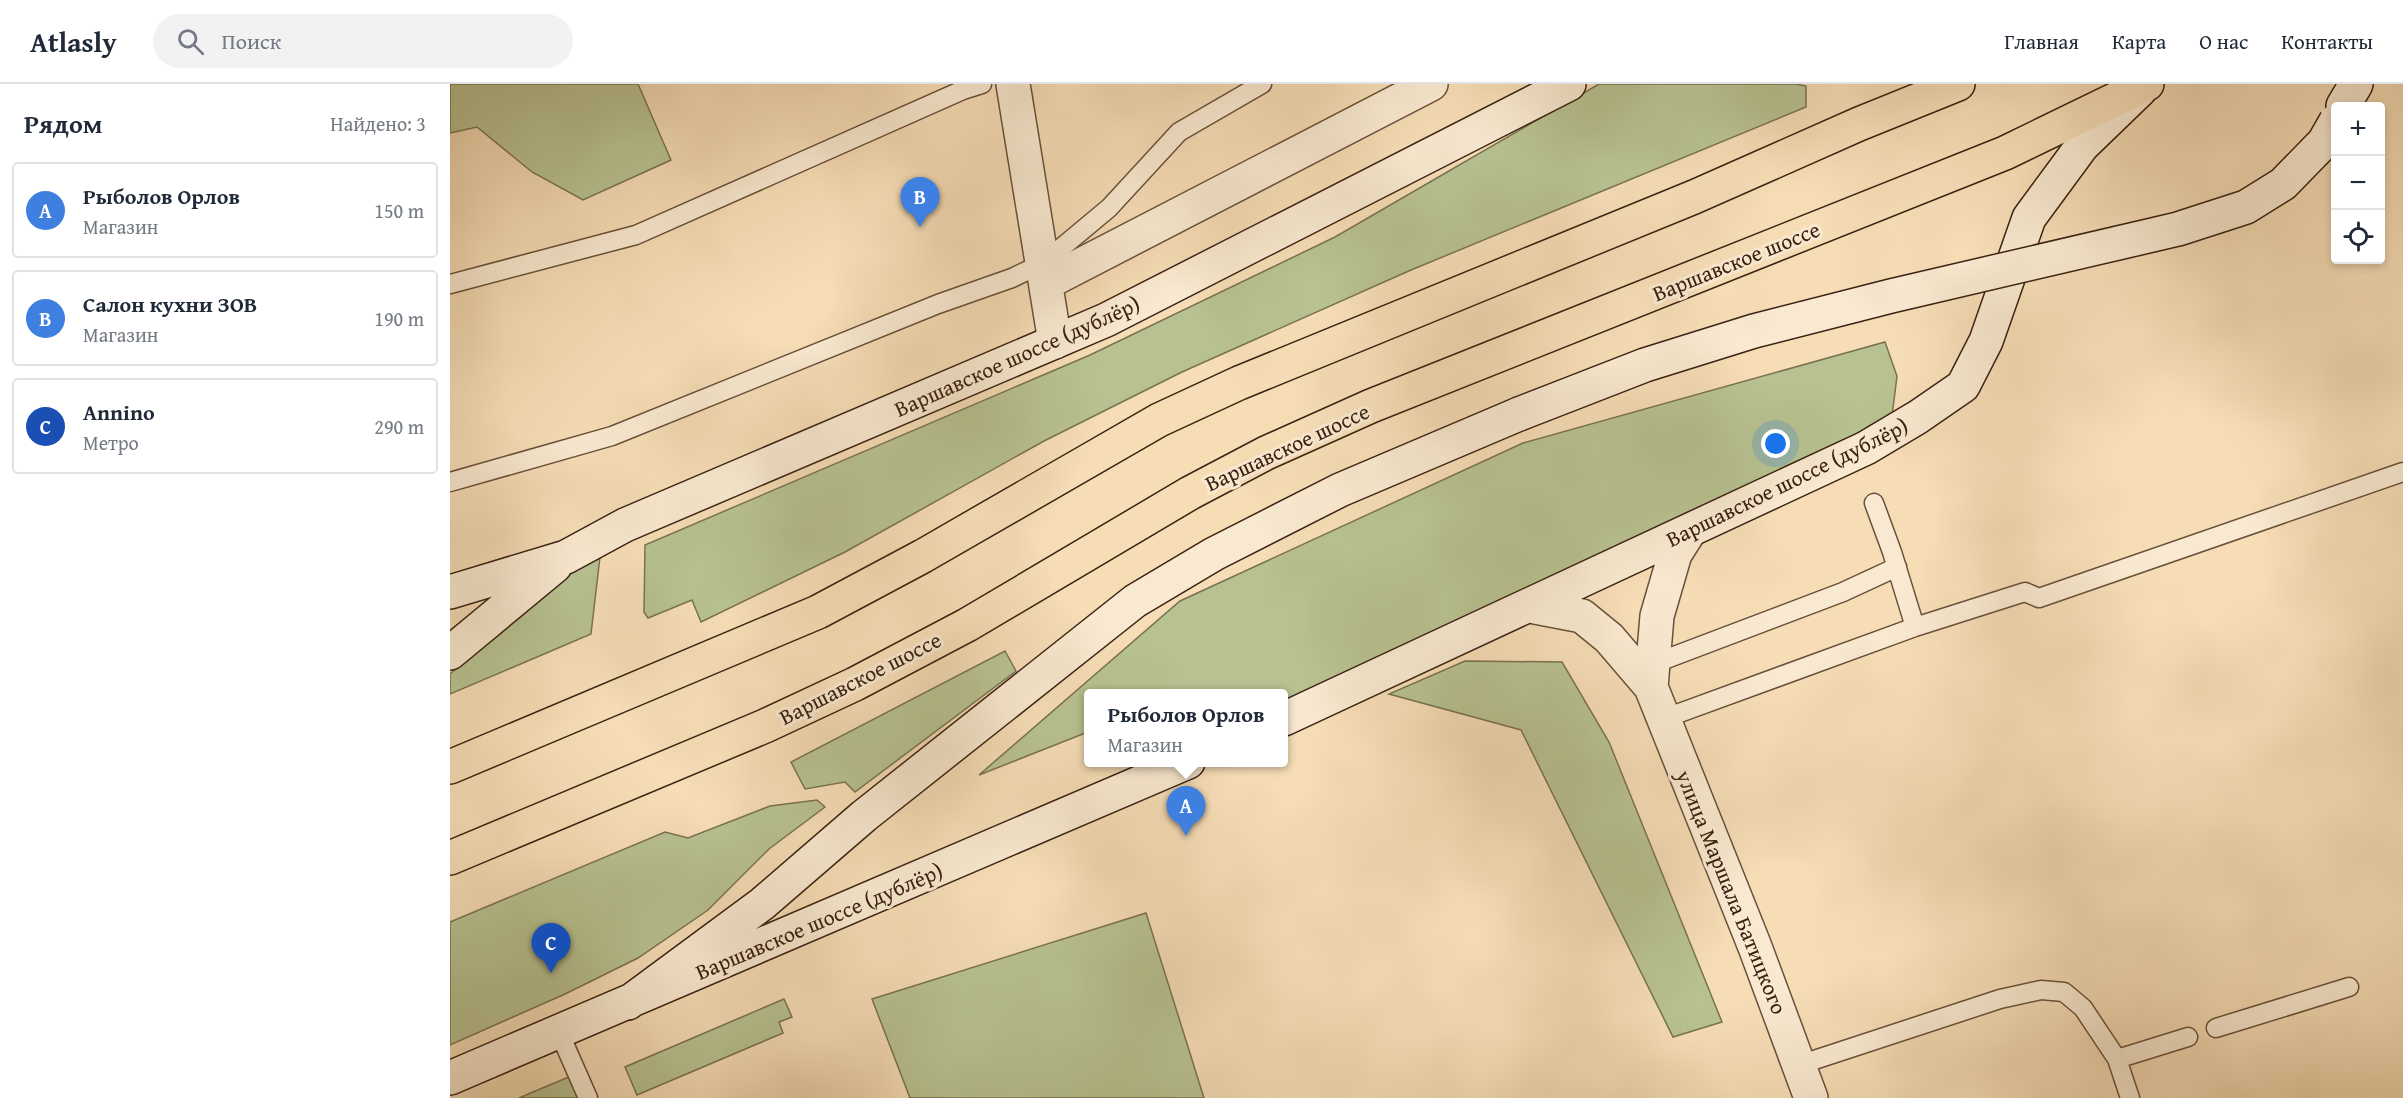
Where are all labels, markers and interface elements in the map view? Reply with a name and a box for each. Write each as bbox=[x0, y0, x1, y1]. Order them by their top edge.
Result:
search box bbox=[153, 14, 573, 68]
text: Atlasly bbox=[30, 21, 117, 62]
icon: search bbox=[174, 25, 207, 58]
text: Поиск bbox=[222, 25, 281, 57]
text: Главная bbox=[2004, 26, 2079, 57]
text: Карта bbox=[2112, 26, 2166, 57]
text: О нас bbox=[2199, 26, 2248, 57]
text: Контакты bbox=[2281, 26, 2373, 57]
map controls bbox=[2331, 102, 2385, 264]
button: + bbox=[2331, 102, 2385, 156]
text: Рядом bbox=[24, 104, 102, 143]
text: Найдено: 3 bbox=[330, 109, 426, 138]
button: − bbox=[2331, 156, 2385, 210]
pin: B bbox=[900, 178, 940, 227]
text: Рыболов Орлов bbox=[83, 180, 240, 212]
text: A bbox=[39, 196, 52, 225]
text: 150 m bbox=[374, 196, 424, 225]
button: locate bbox=[2331, 210, 2385, 264]
text: Магазин bbox=[83, 212, 158, 241]
street label: Варшавское шоссе bbox=[1647, 213, 1825, 309]
street label: Варшавское шоссе (дублёр) bbox=[889, 287, 1145, 425]
text: Салон кухни ЗОВ bbox=[83, 288, 257, 320]
text: B bbox=[39, 304, 52, 333]
text: 190 m bbox=[374, 304, 424, 333]
text: Магазин bbox=[83, 320, 158, 349]
street label: Варшавское шоссе bbox=[1200, 395, 1374, 499]
text: Annino bbox=[83, 396, 155, 428]
street label: Варшавское шоссе (дублёр) bbox=[1661, 409, 1913, 555]
text: C bbox=[40, 412, 51, 441]
text: 290 m bbox=[374, 412, 424, 441]
text: Метро bbox=[83, 428, 139, 457]
your location bbox=[1761, 429, 1790, 458]
street label: Варшавское шоссе bbox=[773, 623, 947, 733]
popup bbox=[1084, 689, 1288, 767]
text: Рыболов Орлов bbox=[1108, 698, 1264, 730]
text: Магазин bbox=[1108, 730, 1183, 759]
street label: улица Маршала Батицкого bbox=[1668, 764, 1796, 1019]
pin: A bbox=[1166, 786, 1206, 836]
street label: Варшавское шоссе (дублёр) bbox=[690, 854, 948, 988]
pin: C bbox=[532, 924, 570, 973]

